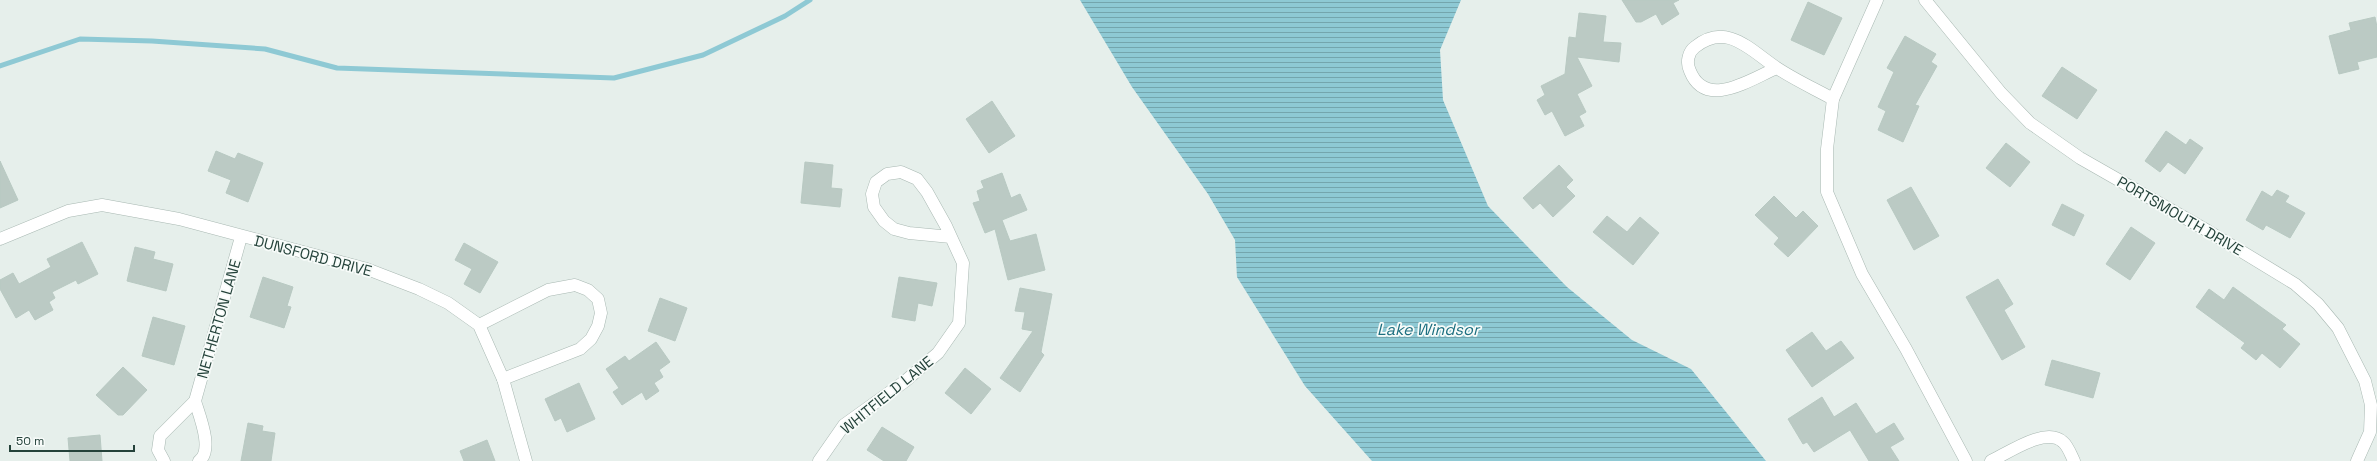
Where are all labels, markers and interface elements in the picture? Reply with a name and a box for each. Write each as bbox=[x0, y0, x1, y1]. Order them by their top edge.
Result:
street label: PORTSMOUTH DRIVE bbox=[2114, 172, 2247, 259]
street label: DUNSFORD DRIVE bbox=[252, 231, 374, 280]
street label: NETHERTON LANE bbox=[192, 257, 245, 381]
water label: Lake Windsor bbox=[1377, 319, 1481, 340]
street label: WHITFIELD LANE bbox=[837, 351, 937, 438]
scale bar bbox=[10, 427, 134, 453]
text: 50 m bbox=[16, 433, 44, 449]

